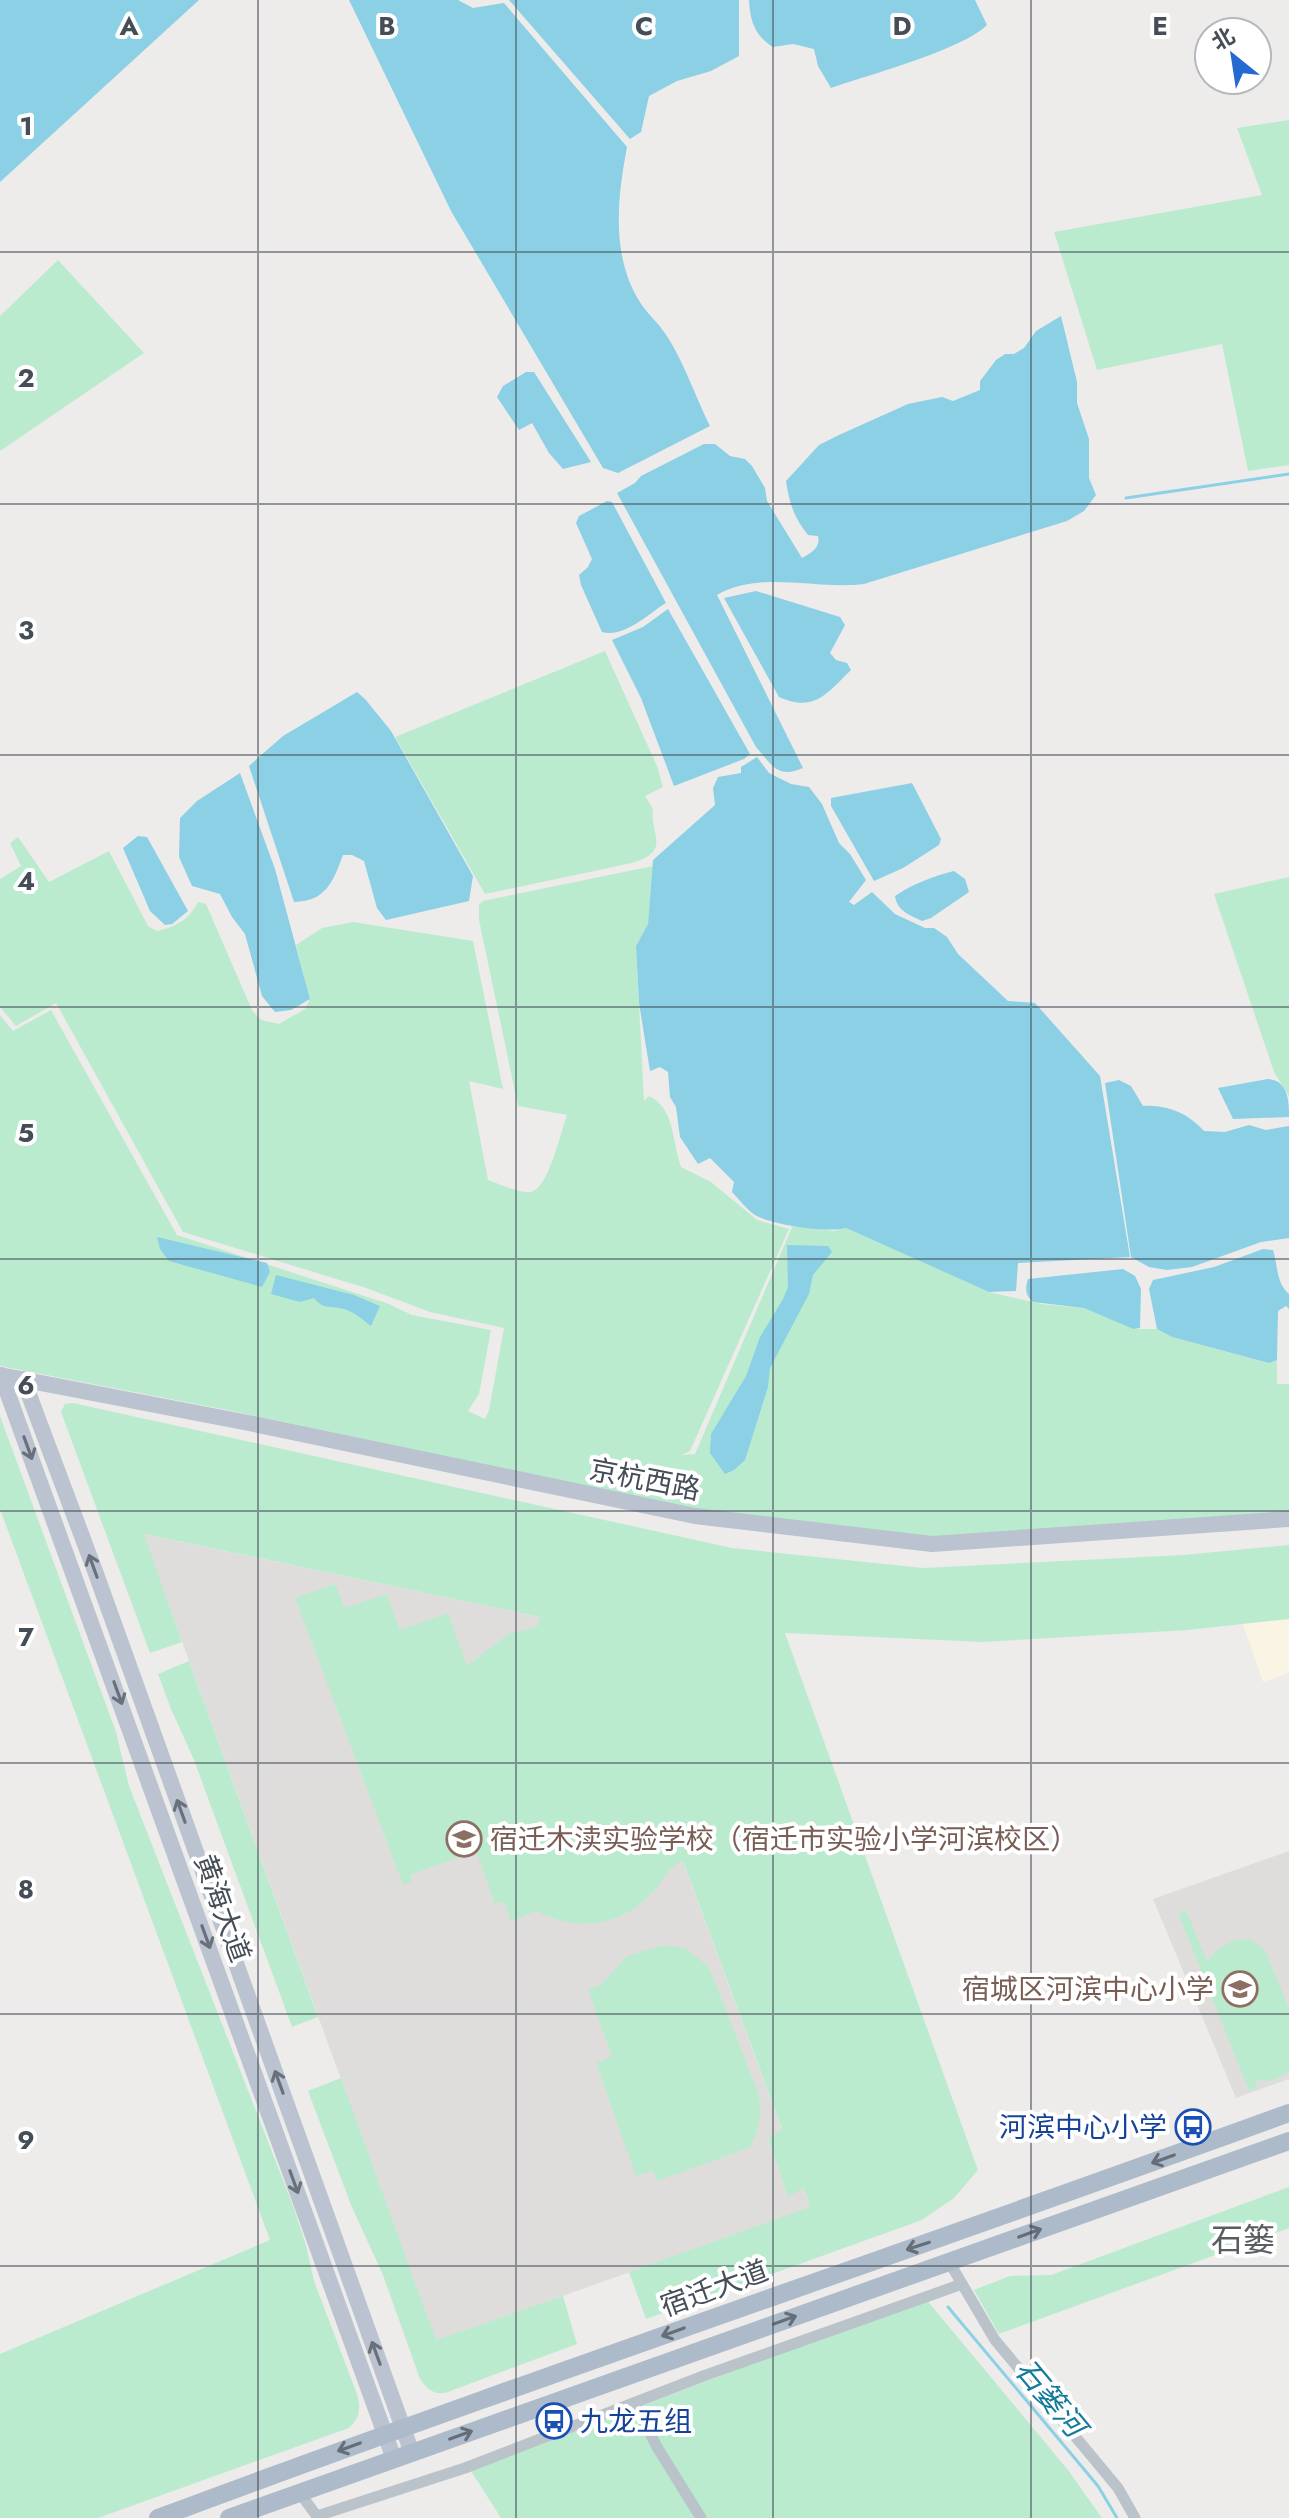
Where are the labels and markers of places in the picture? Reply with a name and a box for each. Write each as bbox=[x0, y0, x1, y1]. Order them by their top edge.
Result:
place label: 宿迁木渎实验学校（宿迁市实验小学河滨校区） bbox=[490, 1819, 1078, 1860]
school or university icon: 宿迁木渎实验学校（宿迁市实验小学河滨校区） bbox=[445, 1820, 483, 1858]
place label: 宿城区河滨中心小学 bbox=[962, 1969, 1214, 2010]
school or university icon: 宿城区河滨中心小学 bbox=[1221, 1970, 1259, 2008]
place label: 河滨中心小学 bbox=[999, 2107, 1167, 2148]
bus stop icon: 河滨中心小学 bbox=[1174, 2108, 1212, 2146]
place label: 九龙五组 bbox=[580, 2401, 692, 2442]
bus stop icon: 九龙五组 bbox=[535, 2402, 573, 2440]

